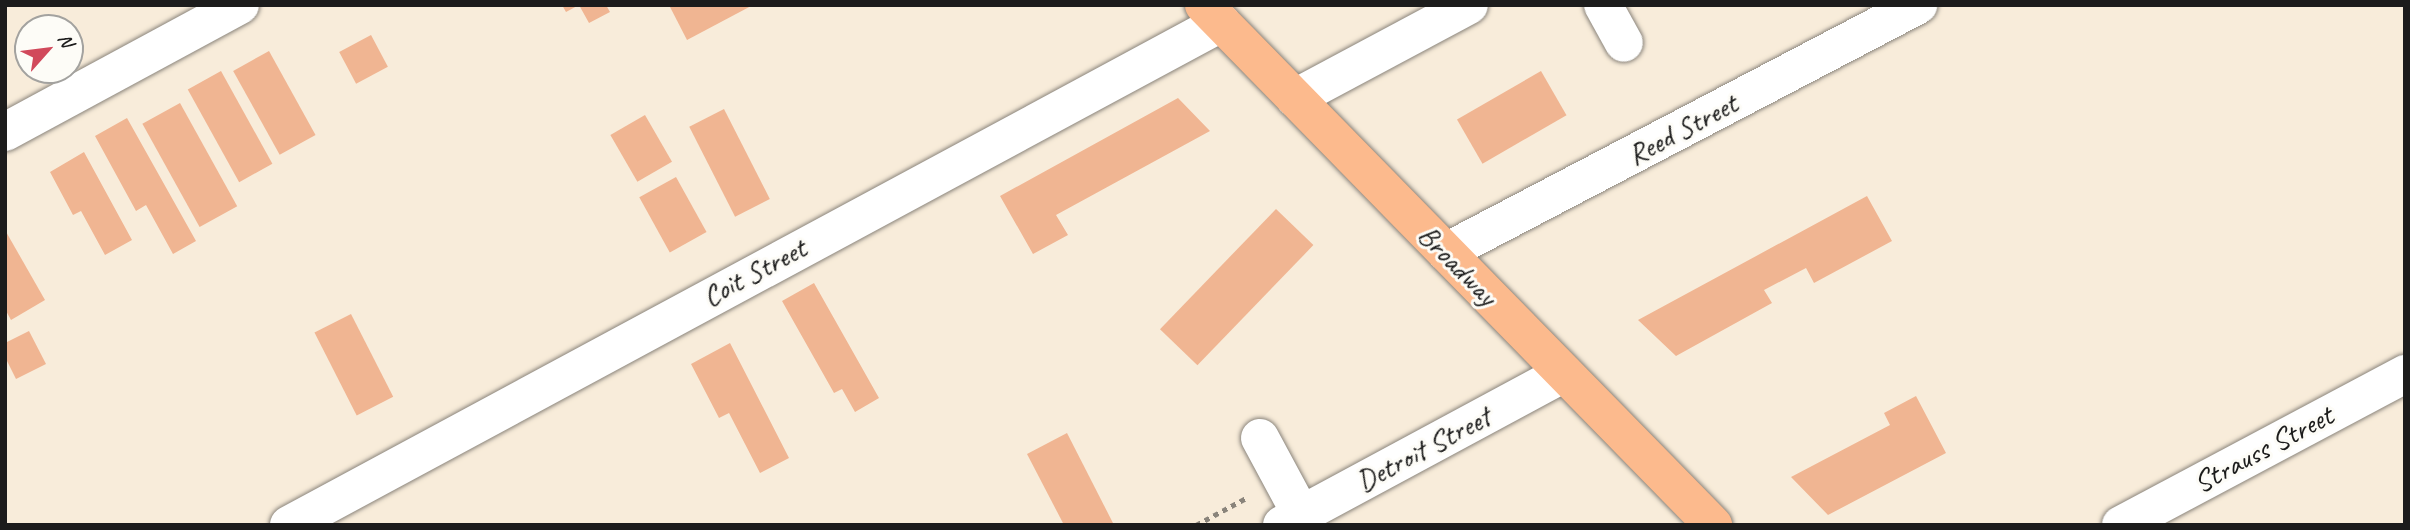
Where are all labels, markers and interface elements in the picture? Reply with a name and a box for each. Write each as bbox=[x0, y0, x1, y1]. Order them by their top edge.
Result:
north arrow bbox=[14, 14, 84, 84]
text: N bbox=[52, 29, 79, 51]
street label: Reed Street bbox=[1621, 85, 1743, 173]
street label: Broadway bbox=[1411, 217, 1505, 313]
street label: Coit Street bbox=[696, 230, 812, 314]
street label: Strauss Street bbox=[2187, 397, 2339, 501]
street label: Detroit Street bbox=[1350, 399, 1496, 499]

